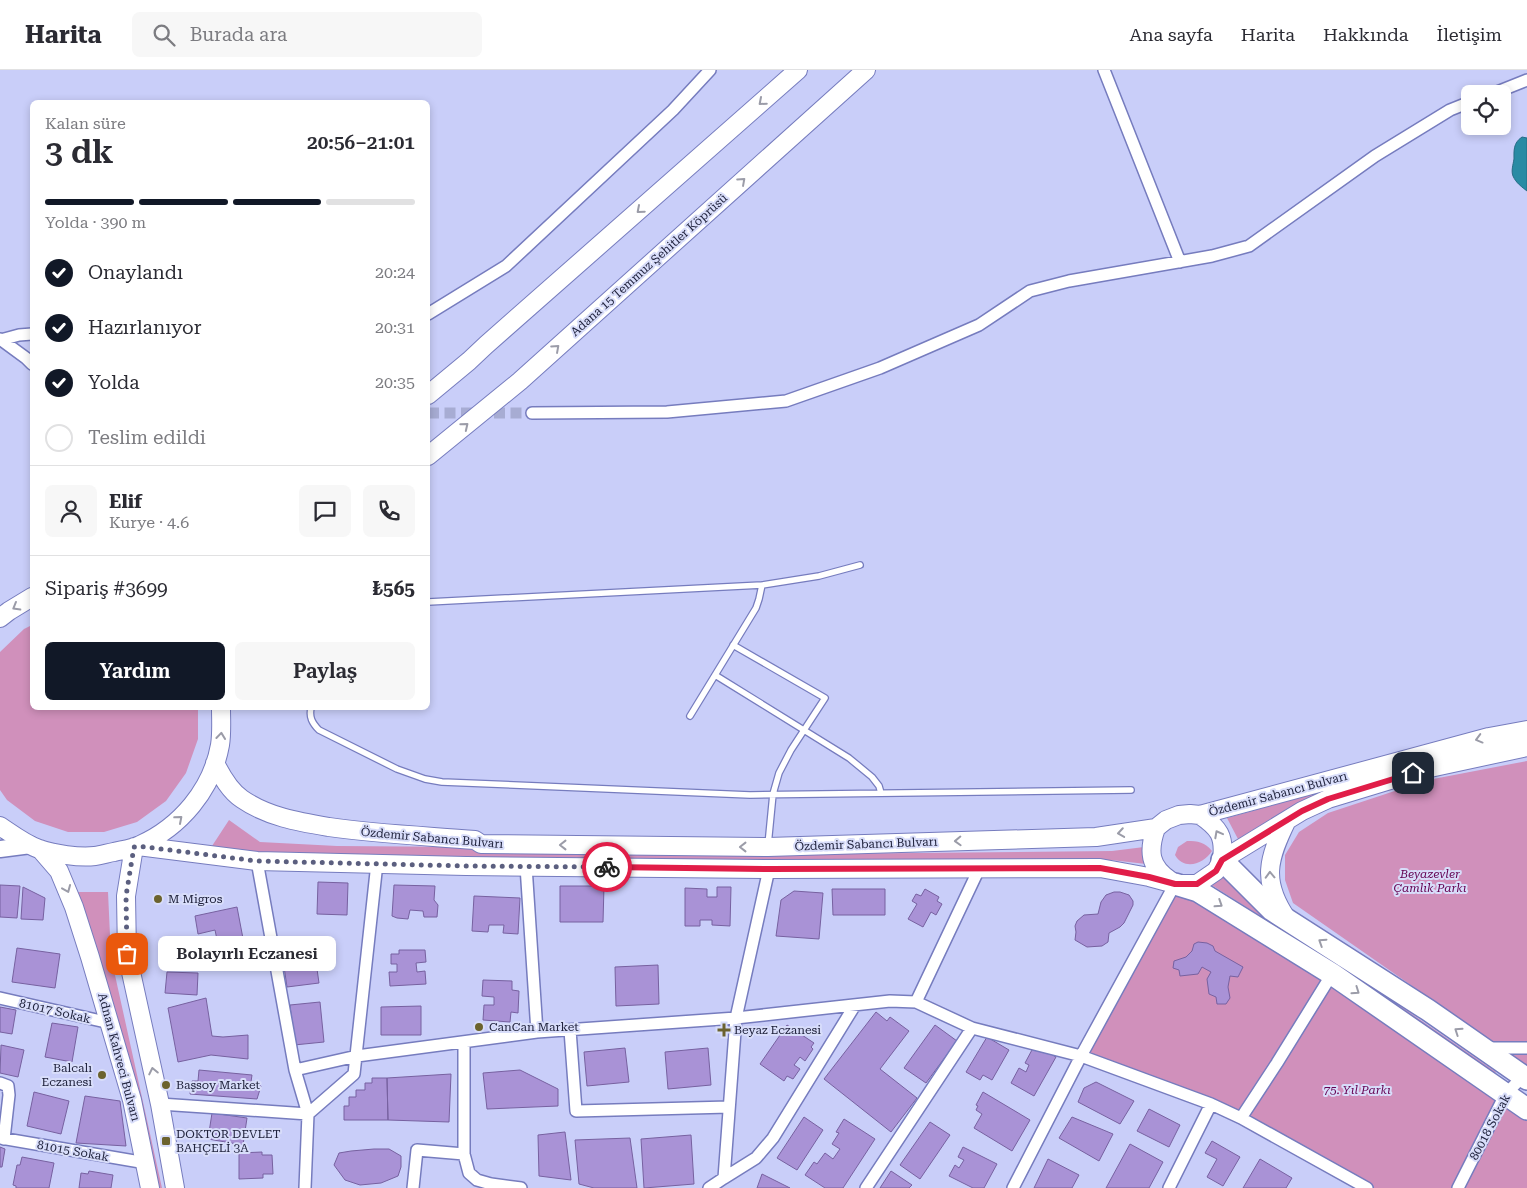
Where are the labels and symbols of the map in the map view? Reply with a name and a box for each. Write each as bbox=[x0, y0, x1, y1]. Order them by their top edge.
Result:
one-way arrow bbox=[758, 96, 767, 105]
one-way arrow bbox=[736, 178, 745, 187]
street label: Adana 15 Temmuz Şehitler Köprüsü bbox=[568, 191, 731, 339]
one-way arrow bbox=[636, 204, 645, 213]
one-way arrow bbox=[551, 345, 560, 354]
one-way arrow bbox=[460, 422, 469, 431]
one-way arrow bbox=[12, 601, 21, 611]
one-way arrow bbox=[215, 731, 226, 739]
one-way arrow bbox=[1476, 734, 1484, 744]
pin bbox=[1392, 752, 1434, 794]
street label: Özdemir Sabancı Bulvarı bbox=[1207, 769, 1349, 819]
one-way arrow bbox=[173, 816, 182, 825]
street label: Özdemir Sabancı Bulvarı bbox=[360, 825, 504, 851]
one-way arrow bbox=[1116, 828, 1125, 838]
one-way arrow bbox=[1214, 830, 1224, 839]
street label: Özdemir Sabancı Bulvarı bbox=[794, 835, 938, 853]
one-way arrow bbox=[954, 836, 962, 846]
one-way arrow bbox=[559, 840, 567, 850]
courier bbox=[582, 842, 632, 892]
one-way arrow bbox=[739, 842, 747, 852]
park label: Beyazevler Çamlık Parkı bbox=[1394, 867, 1467, 895]
one-way arrow bbox=[1265, 870, 1275, 878]
one-way arrow bbox=[61, 884, 72, 893]
place label: M Migros bbox=[168, 892, 223, 906]
marker: M Migros bbox=[152, 893, 164, 905]
one-way arrow bbox=[1214, 898, 1223, 908]
pin bbox=[106, 933, 148, 975]
callout: Bolayırlı Eczanesi bbox=[157, 936, 334, 972]
one-way arrow bbox=[1319, 939, 1328, 948]
one-way arrow bbox=[1351, 985, 1360, 994]
street label: Adnan Kahveci Bulvarı bbox=[95, 992, 143, 1123]
street label: 81017 Sokak bbox=[18, 996, 92, 1026]
place label: CanCan Market bbox=[489, 1020, 579, 1034]
marker: CanCan Market bbox=[473, 1021, 485, 1033]
place label: Beyaz Eczanesi bbox=[734, 1023, 821, 1037]
marker: Beyaz Eczanesi bbox=[718, 1024, 730, 1036]
one-way arrow bbox=[1454, 1028, 1464, 1037]
place label: Balcalı Eczanesi bbox=[42, 1061, 92, 1089]
one-way arrow bbox=[148, 1067, 158, 1076]
marker: Balcalı Eczanesi bbox=[96, 1069, 108, 1081]
place label: Başsoy Market bbox=[176, 1078, 261, 1092]
marker: Başsoy Market bbox=[160, 1079, 172, 1091]
park label: 75. Yıl Parkı bbox=[1323, 1083, 1391, 1097]
street label: 80018 Sokak bbox=[1467, 1091, 1513, 1163]
place label: DOKTOR DEVLET BAHÇELİ 3A bbox=[176, 1127, 280, 1155]
marker: DOKTOR DEVLET BAHÇELİ 3A bbox=[160, 1135, 172, 1147]
street label: 81015 Sokak bbox=[36, 1138, 111, 1164]

